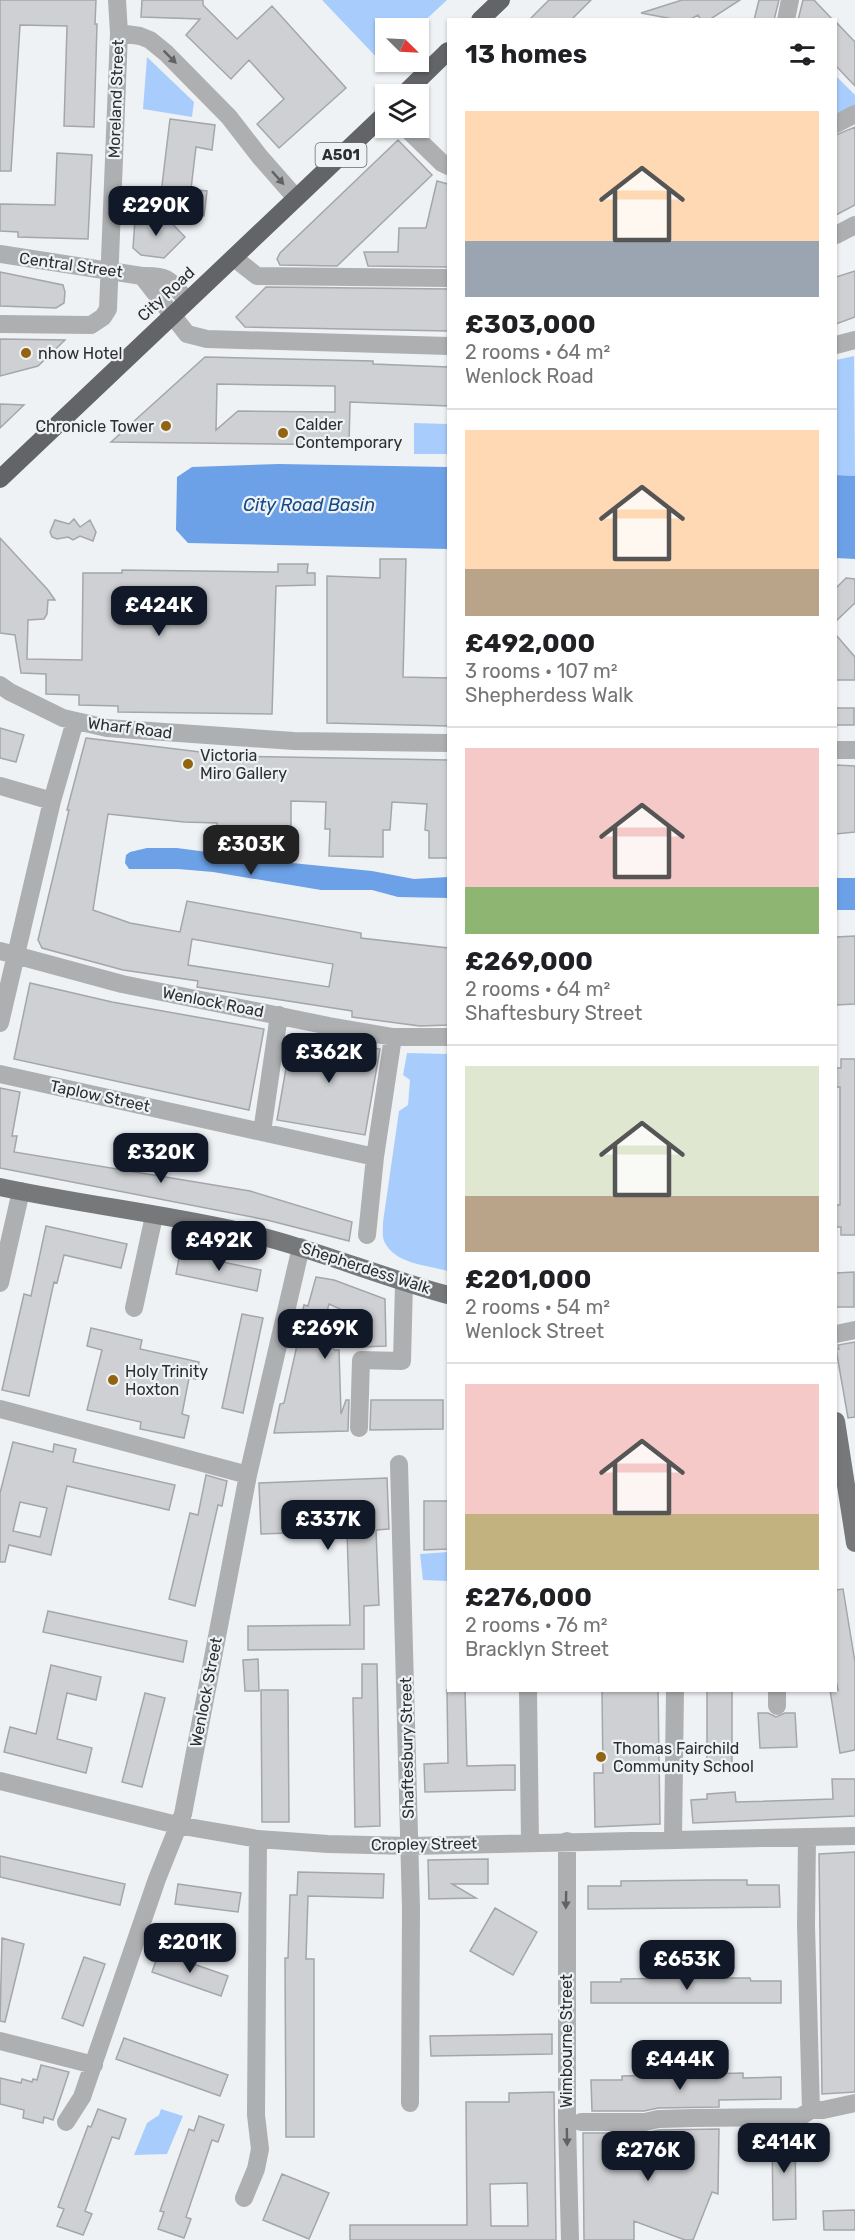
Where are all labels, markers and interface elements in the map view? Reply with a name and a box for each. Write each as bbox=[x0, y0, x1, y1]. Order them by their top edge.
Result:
north arrow bbox=[375, 18, 429, 72]
map controls bbox=[375, 18, 429, 138]
icon: filters bbox=[786, 38, 819, 71]
street label: Moreland Street bbox=[104, 39, 128, 159]
text: 13 homes bbox=[465, 39, 587, 70]
one-way arrow bbox=[163, 49, 177, 63]
button: layers bbox=[375, 84, 429, 138]
road number: A501 bbox=[316, 143, 366, 167]
icon: home bbox=[588, 150, 696, 258]
one-way arrow bbox=[271, 170, 284, 185]
pin: £290K bbox=[114, 186, 198, 237]
text: £290K bbox=[122, 193, 190, 217]
street label: Central Street bbox=[18, 248, 124, 282]
street label: City Road bbox=[134, 263, 198, 325]
text: £303,000 bbox=[465, 309, 596, 340]
text: 2 rooms · 64 m² bbox=[465, 340, 610, 364]
place label: nhow Hotel bbox=[38, 344, 122, 363]
marker: nhow Hotel bbox=[19, 346, 33, 360]
text: Wenlock Road bbox=[465, 364, 594, 388]
place label: Calder Contemporary bbox=[295, 415, 402, 452]
place label: Chronicle Tower bbox=[35, 417, 154, 436]
marker: Chronicle Tower bbox=[159, 419, 173, 433]
marker: Calder Contemporary bbox=[276, 426, 290, 440]
icon: home bbox=[588, 469, 696, 577]
water label: City Road Basin bbox=[243, 494, 375, 516]
pin: £424K bbox=[117, 586, 201, 637]
text: £424K bbox=[125, 593, 193, 617]
text: £492,000 bbox=[465, 628, 595, 659]
text: 3 rooms · 107 m² bbox=[465, 659, 618, 683]
text: Shepherdess Walk bbox=[465, 683, 633, 707]
street label: Wharf Road bbox=[87, 713, 173, 743]
place label: Victoria Miro Gallery bbox=[200, 746, 287, 783]
marker: Victoria Miro Gallery bbox=[181, 757, 195, 771]
icon: home bbox=[588, 787, 696, 895]
pin: £303K bbox=[209, 825, 293, 876]
text: £303K bbox=[217, 832, 285, 856]
text: £269,000 bbox=[465, 946, 593, 977]
text: 2 rooms · 64 m² bbox=[465, 977, 610, 1001]
street label: Wenlock Road bbox=[161, 983, 265, 1021]
text: Shaftesbury Street bbox=[465, 1001, 642, 1025]
pin: £362K bbox=[287, 1033, 371, 1084]
text: £362K bbox=[296, 1040, 362, 1064]
street label: Taplow Street bbox=[48, 1076, 152, 1116]
icon: home bbox=[588, 1105, 696, 1213]
pin: £320K bbox=[119, 1133, 203, 1184]
text: £320K bbox=[127, 1140, 195, 1164]
pin: £492K bbox=[177, 1221, 261, 1272]
text: £492K bbox=[185, 1228, 253, 1252]
street label: Shepherdess Walk bbox=[299, 1238, 434, 1298]
text: £201,000 bbox=[465, 1264, 591, 1295]
text: 2 rooms · 54 m² bbox=[465, 1295, 610, 1319]
pin: £269K bbox=[283, 1309, 367, 1360]
text: £269K bbox=[292, 1316, 358, 1340]
text: Wenlock Street bbox=[465, 1319, 604, 1343]
place label: Holy Trinity Hoxton bbox=[125, 1362, 208, 1399]
marker: Holy Trinity Hoxton bbox=[106, 1373, 120, 1387]
icon: home bbox=[588, 1423, 696, 1531]
pin: £337K bbox=[286, 1500, 370, 1551]
text: £337K bbox=[295, 1507, 361, 1531]
text: £276,000 bbox=[465, 1582, 592, 1613]
text: 2 rooms · 76 m² bbox=[465, 1613, 608, 1637]
street label: Wenlock Street bbox=[186, 1636, 226, 1748]
text: Bracklyn Street bbox=[465, 1637, 609, 1661]
street label: Shaftesbury Street bbox=[396, 1677, 418, 1819]
place label: Thomas Fairchild Community School bbox=[613, 1739, 754, 1776]
marker: Thomas Fairchild Community School bbox=[594, 1750, 608, 1764]
street label: Cropley Street bbox=[371, 1834, 477, 1854]
one-way arrow bbox=[561, 1890, 571, 1909]
pin: £201K bbox=[148, 1923, 232, 1974]
text: £201K bbox=[158, 1930, 222, 1954]
pin: £653K bbox=[645, 1940, 729, 1991]
text: £653K bbox=[654, 1947, 720, 1971]
street label: Wimbourne Street bbox=[557, 1974, 576, 2108]
pin: £444K bbox=[638, 2040, 722, 2091]
text: £444K bbox=[646, 2047, 714, 2071]
pin: £414K bbox=[742, 2123, 826, 2174]
one-way arrow bbox=[562, 2127, 572, 2146]
text: £414K bbox=[752, 2130, 816, 2154]
pin: £276K bbox=[606, 2131, 690, 2182]
text: £276K bbox=[616, 2138, 680, 2162]

